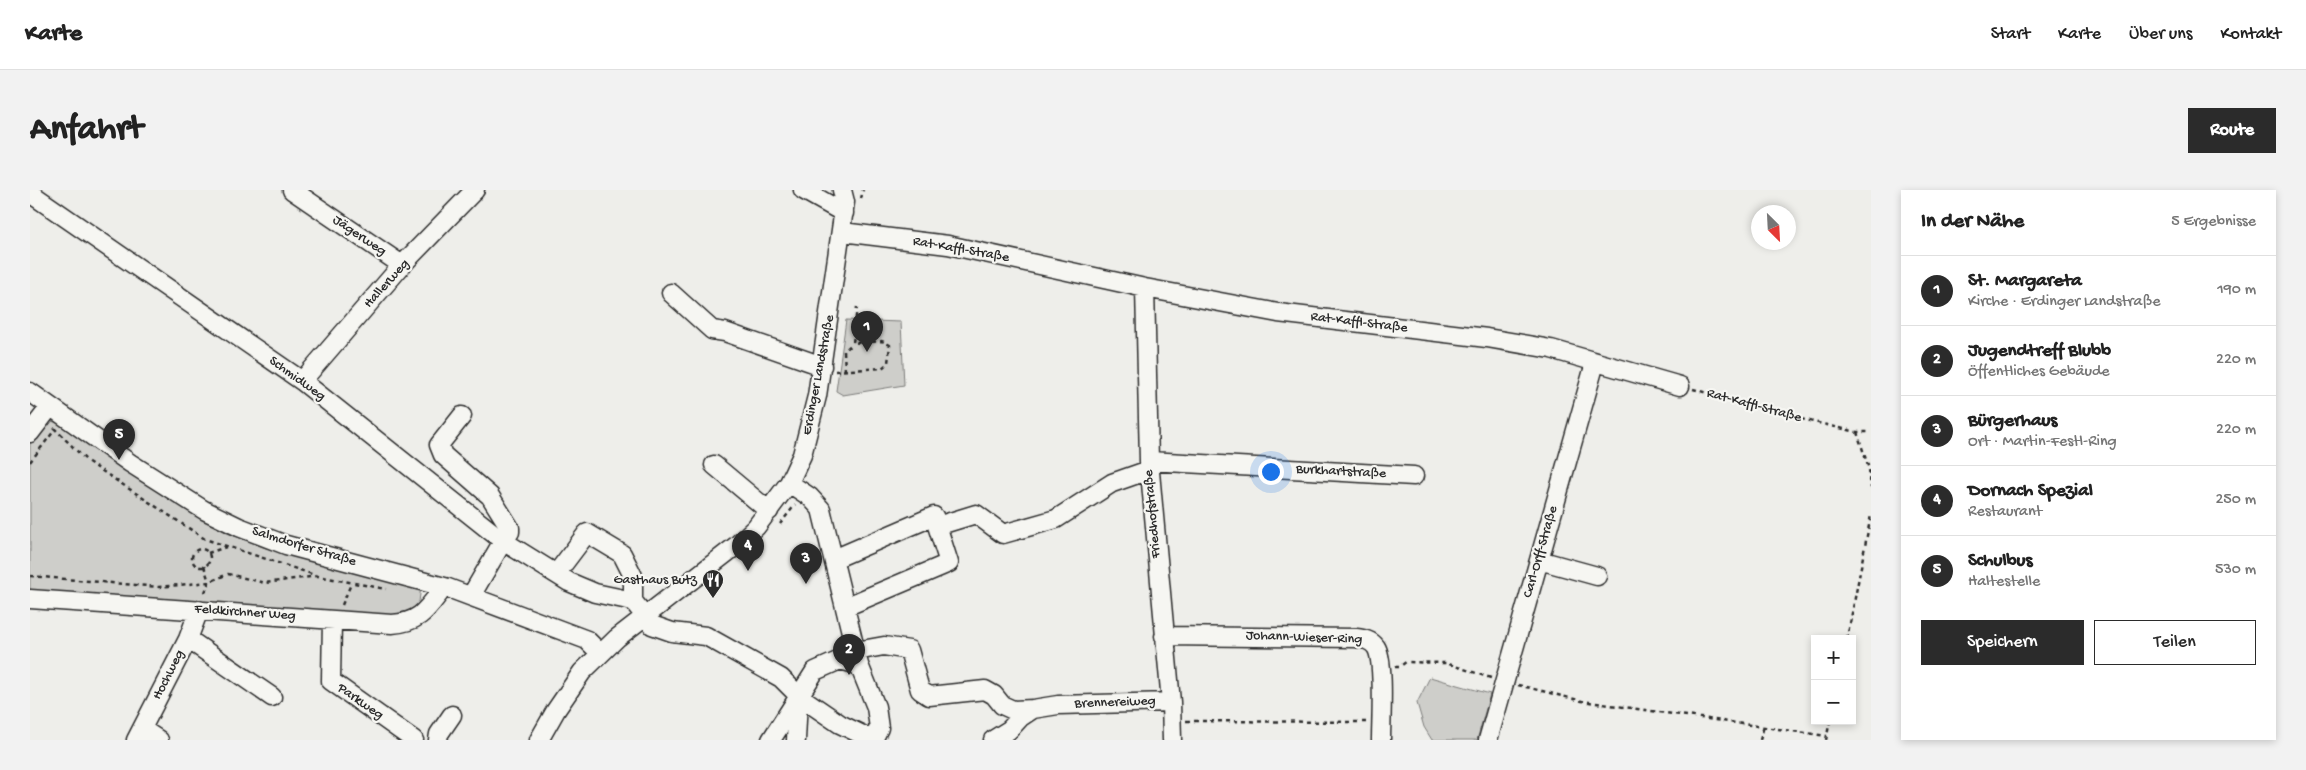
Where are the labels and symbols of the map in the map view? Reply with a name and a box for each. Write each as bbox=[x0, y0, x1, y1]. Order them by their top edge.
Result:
north arrow bbox=[1751, 205, 1796, 250]
street label: Jägerweg bbox=[329, 212, 389, 260]
street label: Rat-Kaffl-Straße bbox=[912, 233, 1011, 267]
street label: Hallerweg bbox=[361, 256, 413, 312]
street label: Rat-Kaffl-Straße bbox=[1310, 309, 1409, 337]
pin: 1 bbox=[851, 311, 883, 352]
street label: Erdinger Landstraße bbox=[799, 313, 839, 437]
street label: Schmidweg bbox=[265, 353, 329, 405]
street label: Rat-Kaffl-Straße bbox=[1705, 385, 1804, 427]
pin: 5 bbox=[103, 419, 135, 460]
your location bbox=[1258, 459, 1284, 485]
street label: Burkhartstraße bbox=[1295, 461, 1387, 483]
street label: Friedhofstraße bbox=[1141, 468, 1165, 560]
street label: Carl-Orff-Straße bbox=[1520, 503, 1562, 600]
street label: Salmdorfer Straße bbox=[250, 523, 359, 571]
pin: 4 bbox=[732, 530, 764, 571]
pin: 3 bbox=[790, 543, 822, 584]
restaurant icon: Gasthaus Butz bbox=[701, 568, 725, 599]
place label: Gasthaus Butz bbox=[614, 572, 698, 589]
street label: Feldkirchner Weg bbox=[193, 601, 296, 625]
street label: Johann-Wieser-Ring bbox=[1245, 627, 1363, 649]
pin: 2 bbox=[833, 634, 865, 675]
street label: Hochweg bbox=[149, 647, 189, 703]
street label: Parkweg bbox=[333, 679, 387, 724]
street label: Brennereiweg bbox=[1073, 693, 1156, 713]

